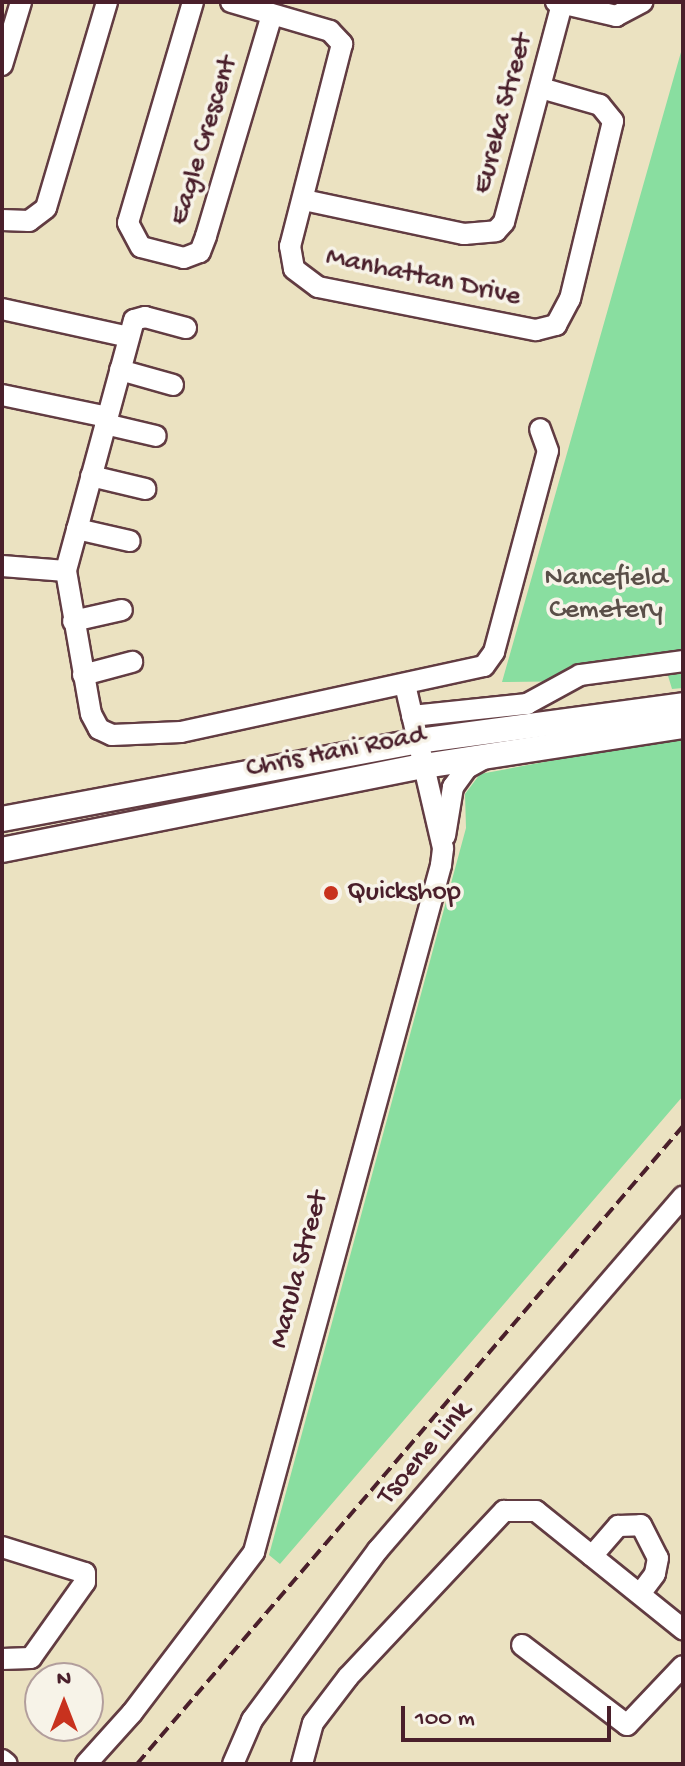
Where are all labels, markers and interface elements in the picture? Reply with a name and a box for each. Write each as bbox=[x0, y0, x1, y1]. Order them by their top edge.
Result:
street label: Eureka Street bbox=[467, 30, 541, 198]
street label: Eagle Crescent bbox=[163, 53, 247, 229]
street label: Manhattan Drive bbox=[323, 241, 523, 315]
park label: Nancefield Cemetery bbox=[545, 562, 667, 628]
street label: Chris Hani Road bbox=[244, 719, 428, 787]
place label: Quickshop bbox=[347, 876, 461, 910]
marker: Quickshop bbox=[322, 884, 340, 902]
street label: Marula Street bbox=[263, 1188, 337, 1352]
street label: Tsoene Link bbox=[371, 1395, 479, 1513]
north arrow bbox=[24, 1662, 104, 1742]
text: N bbox=[57, 1667, 71, 1693]
scale bar bbox=[405, 1690, 615, 1740]
text: 100 m bbox=[415, 1705, 475, 1734]

